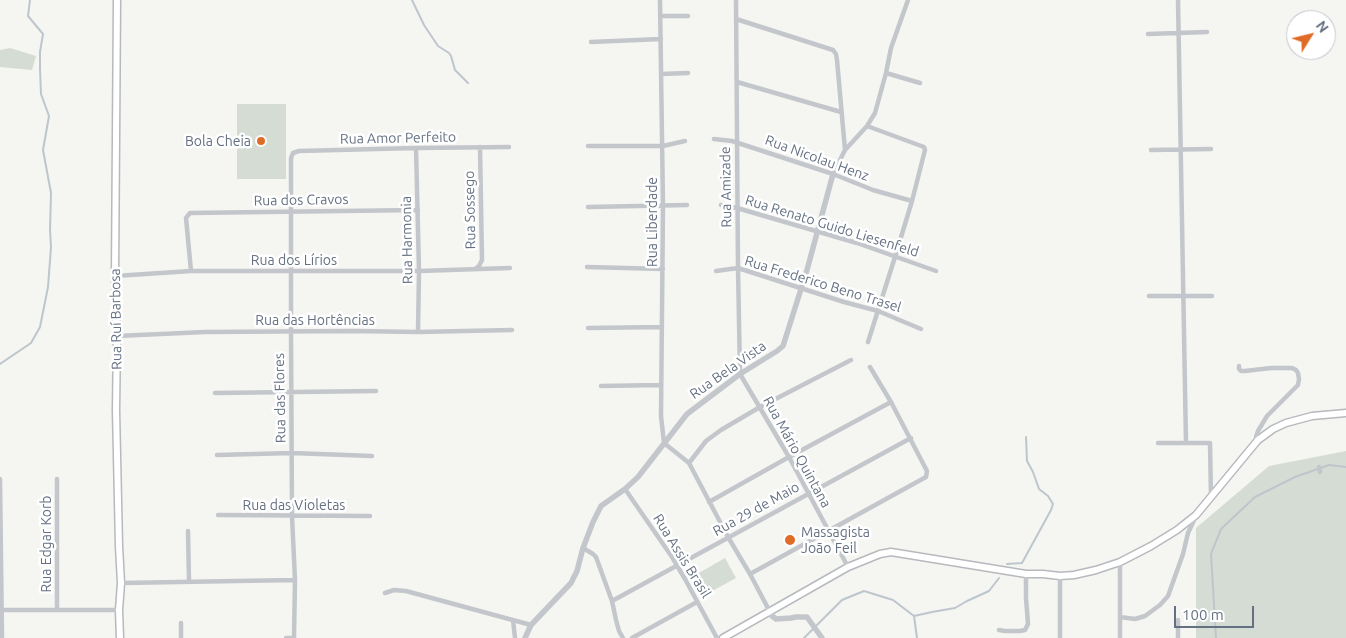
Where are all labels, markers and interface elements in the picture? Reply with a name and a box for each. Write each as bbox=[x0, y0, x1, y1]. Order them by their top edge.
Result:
north arrow bbox=[1286, 10, 1336, 60]
text: N bbox=[1313, 18, 1332, 36]
street label: Rua Amor Perfeito bbox=[340, 129, 456, 147]
street label: Rua Nicolau Henz bbox=[763, 131, 871, 185]
place label: Bola Cheia bbox=[185, 133, 251, 149]
marker: Bola Cheia bbox=[255, 135, 267, 147]
street label: Rua Amizade bbox=[717, 146, 735, 228]
street label: Rua Sossego bbox=[461, 170, 479, 250]
street label: Rua Liberdade bbox=[644, 177, 660, 267]
street label: Rua dos Cravos bbox=[253, 191, 349, 209]
street label: Rua Renato Guido Liesenfeld bbox=[743, 192, 921, 260]
street label: Rua Harmonia bbox=[398, 196, 416, 284]
street label: Rua dos Lírios bbox=[251, 252, 337, 268]
street label: Rua Frederico Beno Trasel bbox=[743, 252, 903, 316]
street label: Rua Ruí Barbosa bbox=[107, 268, 125, 370]
street label: Rua das Hortências bbox=[255, 312, 375, 328]
street label: Rua Bela Vista bbox=[687, 338, 769, 402]
street label: Rua das Flores bbox=[271, 353, 289, 443]
street label: Rua Mário Quintana bbox=[759, 393, 835, 511]
street label: Rua 29 de Maio bbox=[710, 478, 802, 540]
street label: Rua Edgar Korb bbox=[38, 496, 54, 592]
street label: Rua das Violetas bbox=[243, 497, 345, 513]
street label: Rua Assis Brasil bbox=[650, 511, 714, 601]
place label: Massagista João Feil bbox=[801, 524, 870, 556]
marker: Massagista João Feil bbox=[783, 533, 797, 547]
scale bar bbox=[1176, 596, 1256, 628]
text: 100 m bbox=[1182, 606, 1224, 623]

